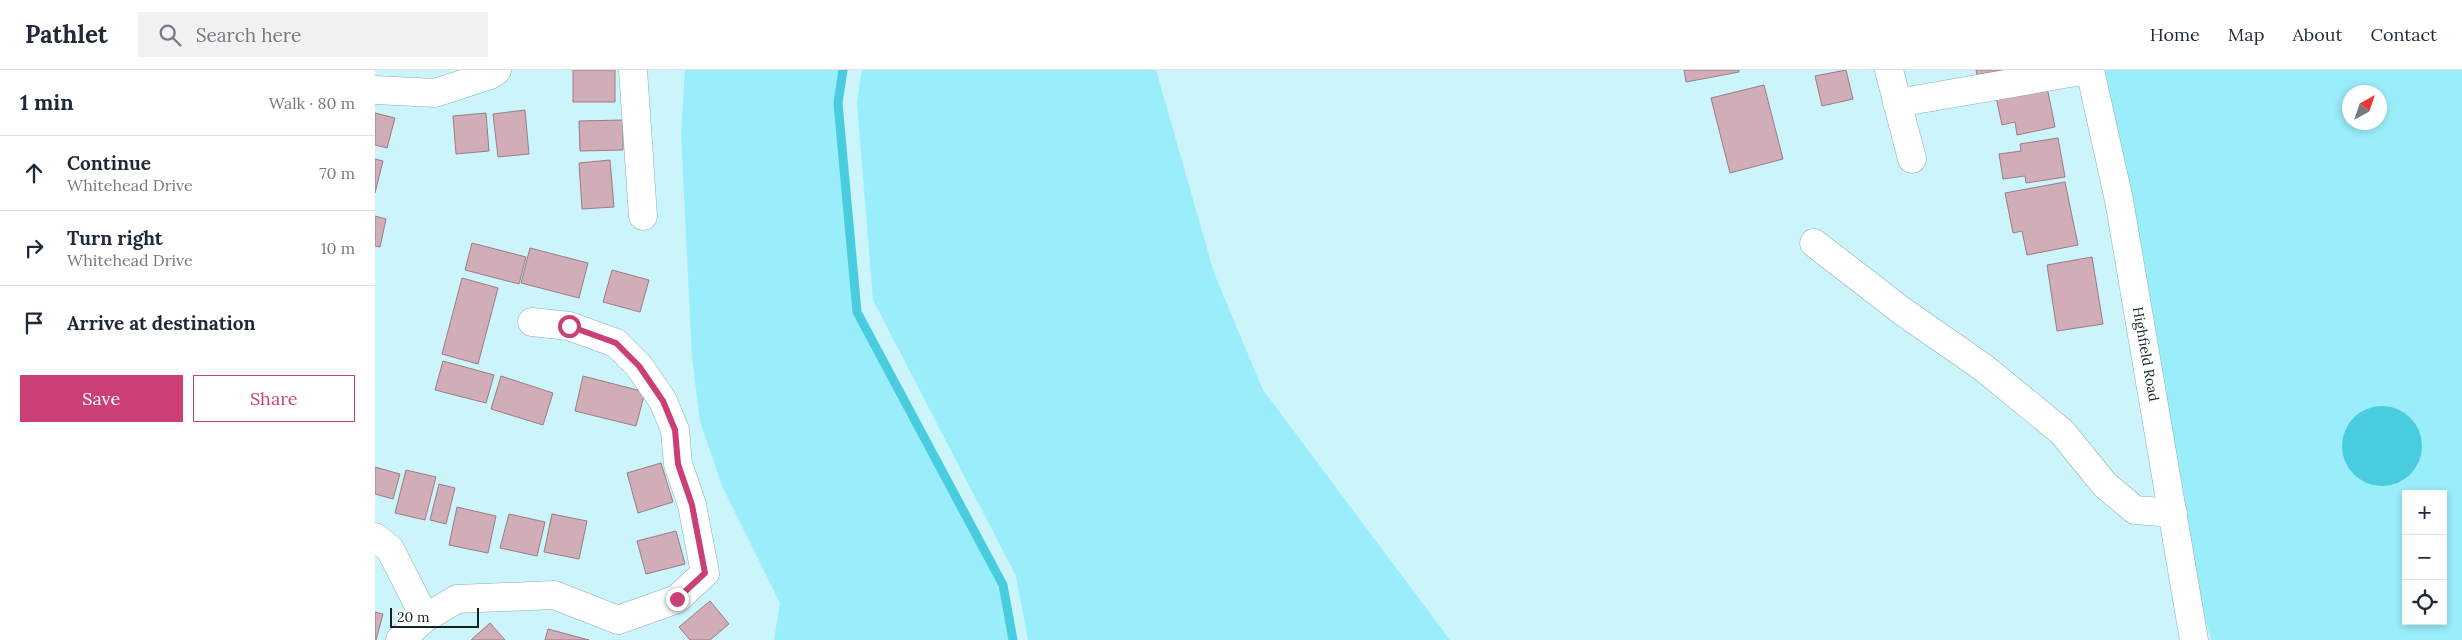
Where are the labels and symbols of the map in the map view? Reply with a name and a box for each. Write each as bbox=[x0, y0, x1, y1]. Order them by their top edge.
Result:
north arrow bbox=[2342, 85, 2387, 130]
street label: Highfield Road bbox=[2129, 305, 2163, 403]
route start bbox=[558, 315, 581, 338]
route end bbox=[666, 588, 689, 611]
scale bar bbox=[390, 605, 479, 628]

